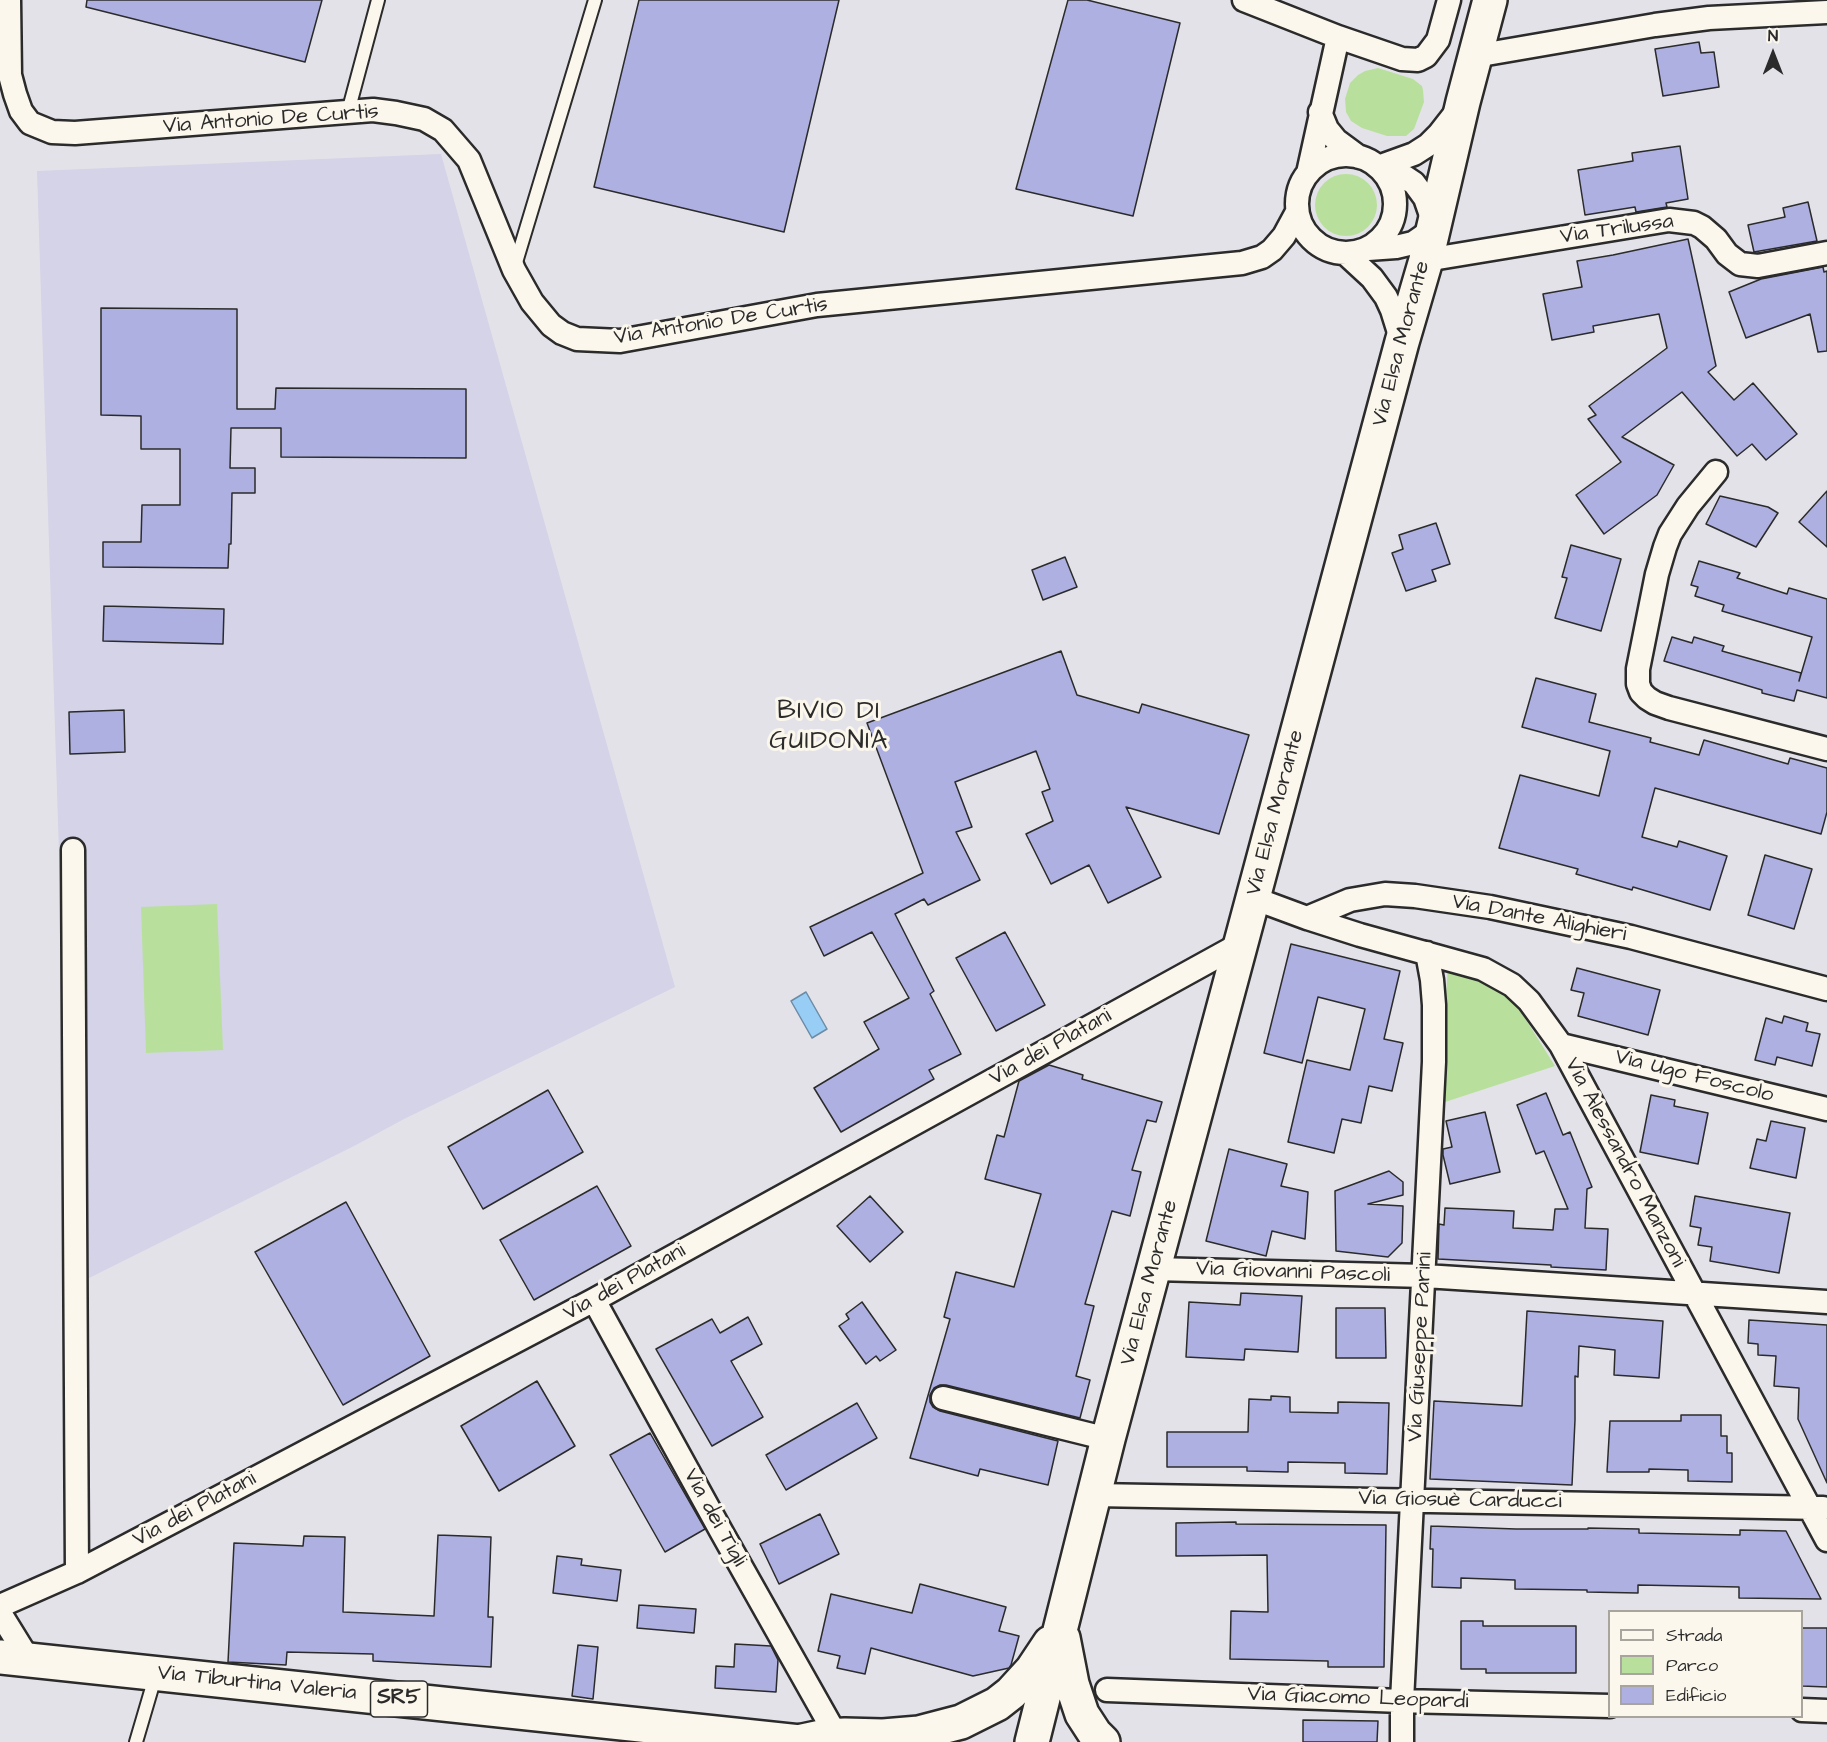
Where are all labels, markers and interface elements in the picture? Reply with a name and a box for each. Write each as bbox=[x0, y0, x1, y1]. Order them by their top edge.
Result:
north arrow bbox=[1743, 24, 1803, 84]
text: N bbox=[1768, 25, 1778, 47]
street label: Via Antonio De Curtis bbox=[162, 99, 380, 141]
street label: Via Trilussa bbox=[1559, 209, 1675, 251]
street label: Via Elsa Morante bbox=[1367, 258, 1437, 430]
street label: Via Antonio De Curtis bbox=[612, 292, 830, 352]
district label: BIVIO DI GUIDONIA bbox=[769, 697, 889, 758]
street label: Via Elsa Morante bbox=[1241, 727, 1311, 899]
street label: Via Dante Alighieri bbox=[1450, 889, 1628, 949]
street label: Via dei Platani bbox=[985, 1004, 1117, 1092]
street label: Via Ugo Foscolo bbox=[1612, 1045, 1776, 1109]
street label: Via Alessandro Manzoni bbox=[1558, 1054, 1690, 1272]
street label: Via Elsa Morante bbox=[1115, 1197, 1185, 1369]
street label: Via dei Platani bbox=[559, 1239, 691, 1327]
street label: Via Giuseppe Parini bbox=[1403, 1251, 1439, 1443]
street label: Via Giovanni Pascoli bbox=[1196, 1256, 1390, 1290]
street label: Via dei Tigli bbox=[676, 1465, 752, 1571]
street label: Via dei Platani bbox=[129, 1467, 261, 1553]
street label: Via Giosuè Carducci bbox=[1358, 1486, 1562, 1516]
legend bbox=[1608, 1610, 1803, 1718]
text: Strada bbox=[1666, 1623, 1722, 1648]
text: Parco bbox=[1666, 1653, 1718, 1678]
street label: Via Tiburtina Valeria bbox=[156, 1660, 358, 1708]
road number: SR5 bbox=[370, 1681, 428, 1717]
street label: Via Giacomo Leopardi bbox=[1247, 1682, 1469, 1716]
text: Edificio bbox=[1666, 1683, 1726, 1708]

